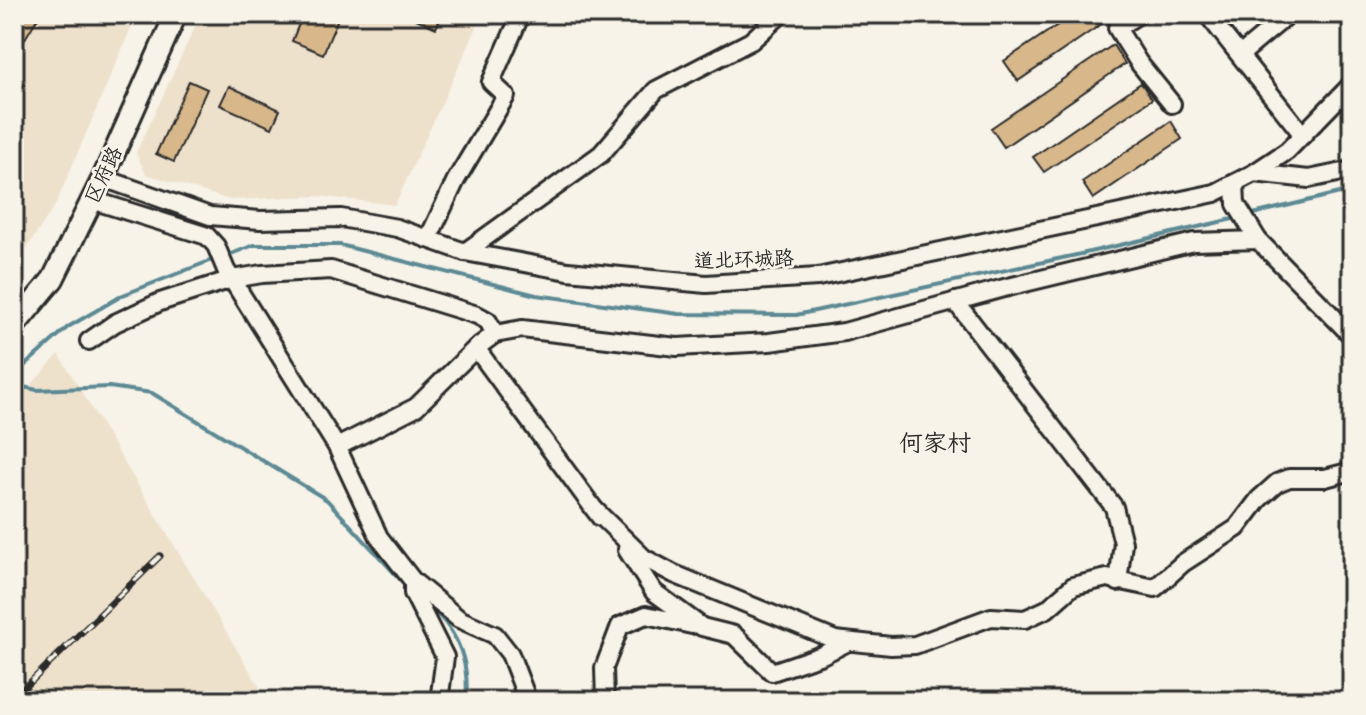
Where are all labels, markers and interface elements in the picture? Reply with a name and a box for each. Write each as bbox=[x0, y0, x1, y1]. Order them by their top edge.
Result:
street label: 区府路 bbox=[80, 142, 128, 207]
street label: 道北环城路 bbox=[694, 246, 795, 274]
district label: 何家村 bbox=[899, 429, 971, 458]

